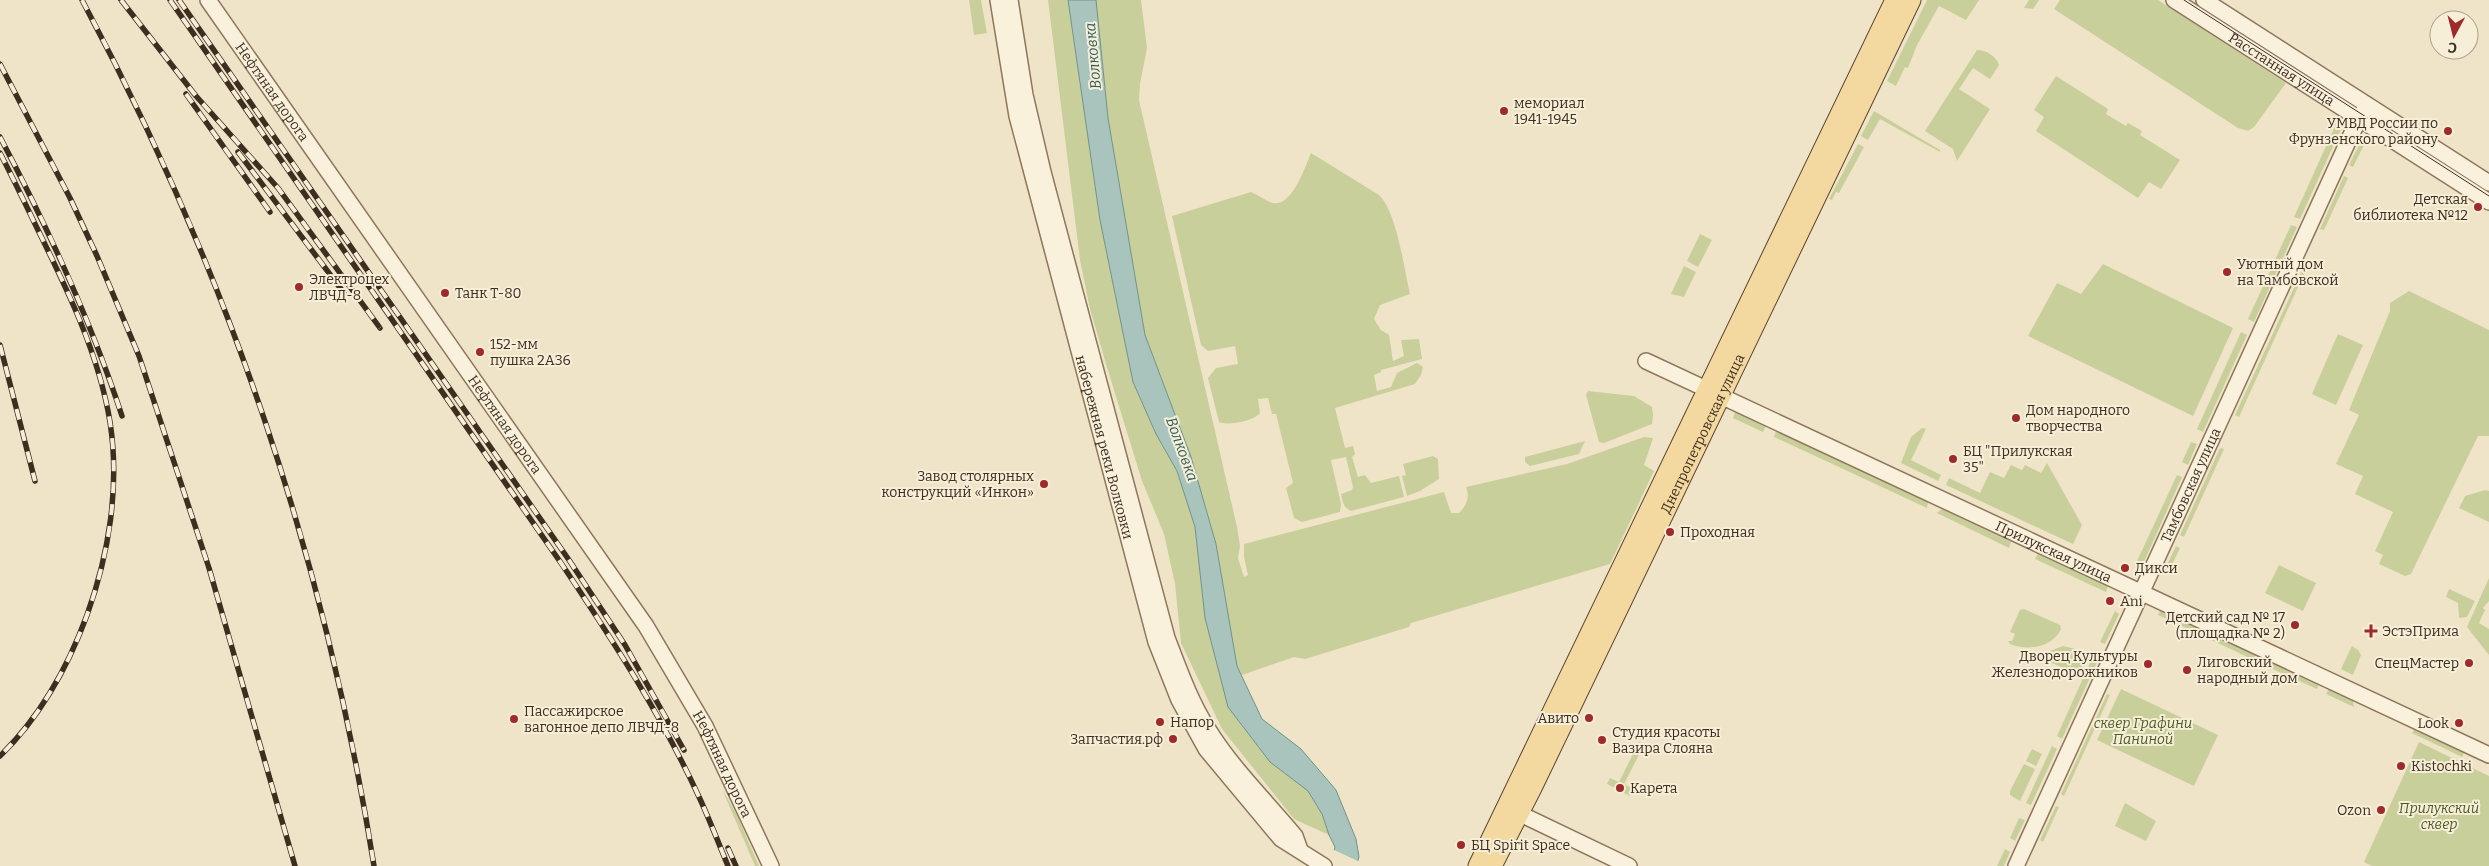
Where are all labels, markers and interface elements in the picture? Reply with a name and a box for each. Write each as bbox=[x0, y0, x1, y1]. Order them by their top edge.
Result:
north arrow bbox=[2429, 10, 2479, 60]
water label: Волковка bbox=[1081, 22, 1105, 90]
street label: Расстанная улица bbox=[2225, 29, 2338, 110]
text: С bbox=[2447, 38, 2458, 56]
street label: Нефтяная дорога bbox=[231, 39, 312, 145]
place label: мемориал 1941-1945 bbox=[1514, 95, 1585, 128]
marker: мемориал 1941-1945 bbox=[1498, 105, 1510, 117]
place label: УМВД России по Фрунзенского району bbox=[2289, 115, 2439, 148]
marker: УМВД России по Фрунзенского району bbox=[2442, 125, 2454, 137]
place label: Детская библиотека №12 bbox=[2353, 191, 2468, 224]
marker: Детская библиотека №12 bbox=[2472, 201, 2484, 213]
place label: Уютный дом на Тамбовской bbox=[2237, 256, 2339, 289]
marker: Уютный дом на Тамбовской bbox=[2221, 266, 2233, 278]
place label: Электроцех ЛВЧД-8 bbox=[309, 271, 389, 304]
marker: Электроцех ЛВЧД-8 bbox=[293, 281, 305, 293]
place label: Танк Т-80 bbox=[455, 285, 522, 302]
marker: Танк Т-80 bbox=[439, 287, 451, 299]
place label: 152-мм пушка 2А36 bbox=[490, 336, 571, 369]
marker: 152-мм пушка 2А36 bbox=[474, 346, 486, 358]
street label: Днепропетровская улица bbox=[1657, 351, 1749, 516]
street label: набережная реки Волковки bbox=[1072, 353, 1136, 541]
street label: Нефтяная дорога bbox=[464, 372, 545, 478]
place label: Дом народного творчества bbox=[2026, 402, 2130, 435]
marker: Дом народного творчества bbox=[2010, 412, 2022, 424]
water label: Волковка bbox=[1162, 414, 1202, 484]
street label: Тамбовская улица bbox=[2157, 425, 2225, 545]
place label: БЦ "Прилукская 35" bbox=[1963, 443, 2073, 476]
marker: БЦ "Прилукская 35" bbox=[1947, 453, 1959, 465]
place label: Завод столярных конструкций «Инкон» bbox=[881, 468, 1034, 501]
marker: Завод столярных конструкций «Инкон» bbox=[1038, 478, 1050, 490]
street label: Прилукская улица bbox=[1993, 518, 2115, 587]
place label: Проходная bbox=[1680, 524, 1755, 541]
marker: Проходная bbox=[1664, 526, 1676, 538]
place label: Дикси bbox=[2135, 560, 2178, 577]
marker: Дикси bbox=[2119, 562, 2131, 574]
place label: Ani bbox=[2120, 593, 2143, 610]
marker: Ani bbox=[2104, 595, 2116, 607]
place label: Детский сад № 17 (площадка № 2) bbox=[2166, 609, 2285, 642]
marker: Детский сад № 17 (площадка № 2) bbox=[2289, 619, 2301, 631]
place label: ЭстэПрима bbox=[2382, 623, 2459, 640]
marker: ЭстэПрима bbox=[2364, 624, 2378, 638]
place label: Дворец Культуры Железнодорожников bbox=[1991, 648, 2138, 681]
place label: Лиговский народный дом bbox=[2197, 654, 2298, 687]
place label: СпецМастер bbox=[2374, 655, 2459, 672]
marker: СпецМастер bbox=[2463, 657, 2475, 669]
marker: Дворец Культуры Железнодорожников bbox=[2142, 658, 2154, 670]
marker: Лиговский народный дом bbox=[2181, 664, 2193, 676]
place label: Пассажирское вагонное депо ЛВЧД-8 bbox=[524, 703, 679, 736]
street label: Нефтяная дорога bbox=[689, 708, 755, 821]
place label: Авито bbox=[1537, 710, 1579, 727]
marker: Авито bbox=[1583, 712, 1595, 724]
marker: Пассажирское вагонное депо ЛВЧД-8 bbox=[508, 713, 520, 725]
place label: Напор bbox=[1170, 714, 1214, 731]
park label: сквер Графини Паниной bbox=[2094, 715, 2192, 748]
place label: Look bbox=[2417, 715, 2449, 732]
marker: Напор bbox=[1154, 716, 1166, 728]
marker: Look bbox=[2453, 717, 2465, 729]
place label: Студия красоты Вазира Слояна bbox=[1612, 724, 1721, 757]
place label: Запчастия.рф bbox=[1070, 731, 1163, 748]
marker: Запчастия.рф bbox=[1167, 733, 1179, 745]
marker: Студия красоты Вазира Слояна bbox=[1596, 734, 1608, 746]
place label: Kistochki bbox=[2411, 758, 2472, 775]
marker: Kistochki bbox=[2395, 760, 2407, 772]
place label: Карета bbox=[1630, 780, 1678, 797]
marker: Карета bbox=[1614, 782, 1626, 794]
park label: Прилукский сквер bbox=[2399, 800, 2479, 833]
place label: Ozon bbox=[2337, 802, 2371, 819]
marker: Ozon bbox=[2375, 804, 2387, 816]
place label: БЦ Spirit Space bbox=[1471, 837, 1570, 854]
marker: БЦ Spirit Space bbox=[1455, 839, 1467, 851]

